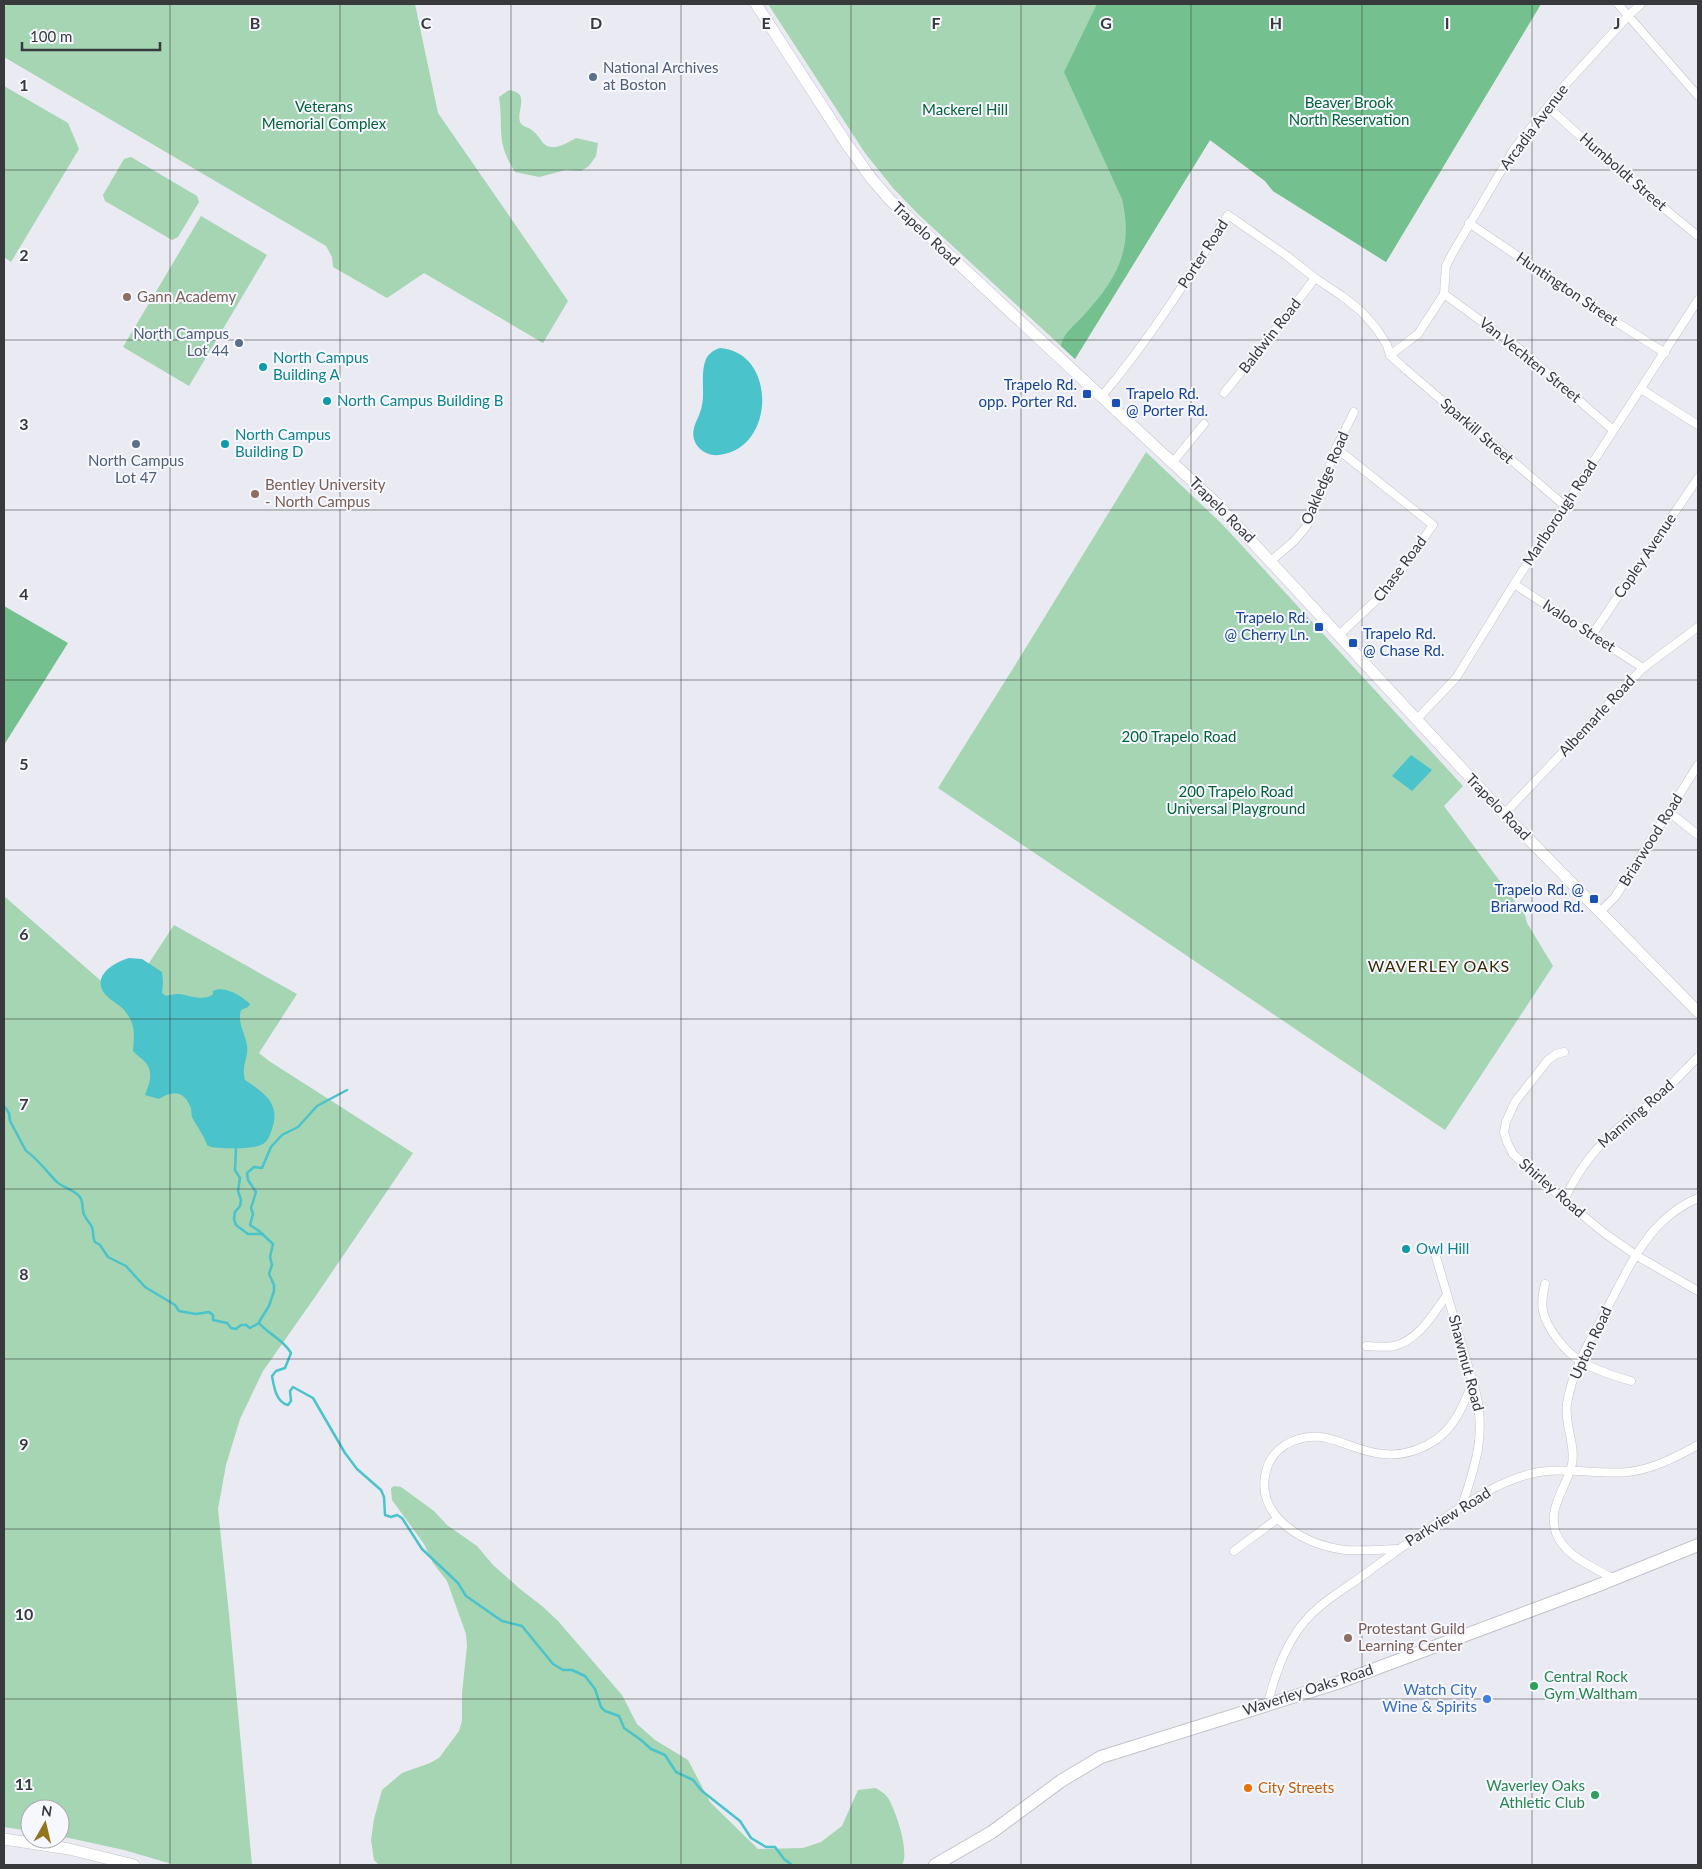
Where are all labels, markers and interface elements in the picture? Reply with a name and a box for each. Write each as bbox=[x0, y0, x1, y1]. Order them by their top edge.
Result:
text: B bbox=[250, 13, 260, 32]
text: C bbox=[421, 13, 432, 32]
text: D bbox=[590, 13, 602, 32]
text: E bbox=[761, 13, 771, 32]
text: F bbox=[931, 13, 941, 32]
text: G bbox=[1100, 13, 1112, 32]
text: H bbox=[1270, 13, 1282, 32]
text: I bbox=[1445, 13, 1449, 32]
text: J bbox=[1614, 13, 1620, 32]
scale bar bbox=[22, 20, 160, 52]
text: 100 m bbox=[30, 27, 72, 45]
place label: National Archives at Boston bbox=[603, 58, 718, 93]
marker: National Archives at Boston bbox=[587, 71, 599, 83]
text: 1 bbox=[19, 75, 29, 94]
street label: Arcadia Avenue bbox=[1495, 80, 1571, 173]
park label: Beaver Brook North Reservation bbox=[1289, 93, 1409, 128]
park label: Veterans Memorial Complex bbox=[262, 97, 387, 132]
park label: Mackerel Hill bbox=[922, 100, 1008, 118]
street label: Humboldt Street bbox=[1576, 129, 1671, 214]
street label: Trapelo Road bbox=[889, 198, 964, 269]
street label: Porter Road bbox=[1173, 216, 1231, 291]
text: 2 bbox=[19, 245, 29, 264]
street label: Huntington Street bbox=[1513, 247, 1622, 329]
place label: Gann Academy bbox=[137, 287, 236, 305]
marker: Gann Academy bbox=[121, 291, 133, 303]
street label: Baldwin Road bbox=[1234, 294, 1304, 376]
street label: Van Vechten Street bbox=[1476, 313, 1586, 406]
place label: North Campus Lot 44 bbox=[133, 324, 229, 359]
marker: North Campus Lot 44 bbox=[233, 337, 245, 349]
place label: North Campus Building A bbox=[273, 348, 369, 383]
marker: North Campus Building A bbox=[257, 361, 269, 373]
place label: Trapelo Rd. opp. Porter Rd. bbox=[979, 375, 1077, 410]
place label: Trapelo Rd. @ Porter Rd. bbox=[1126, 384, 1208, 419]
marker: Trapelo Rd. opp. Porter Rd. bbox=[1081, 388, 1093, 400]
place label: North Campus Building B bbox=[337, 391, 503, 409]
street label: Sparkill Street bbox=[1437, 394, 1518, 467]
marker: North Campus Building B bbox=[321, 395, 333, 407]
marker: Trapelo Rd. @ Porter Rd. bbox=[1110, 397, 1122, 409]
text: 3 bbox=[19, 414, 29, 433]
place label: North Campus Building D bbox=[235, 425, 331, 460]
street label: Oakledge Road bbox=[1296, 428, 1352, 527]
marker: North Campus Lot 47 bbox=[130, 438, 142, 450]
marker: North Campus Building D bbox=[219, 438, 231, 450]
place label: North Campus Lot 47 bbox=[88, 451, 184, 486]
street label: Marlborough Road bbox=[1518, 456, 1600, 569]
street label: Trapelo Road bbox=[1186, 473, 1259, 546]
place label: Bentley University - North Campus bbox=[265, 475, 386, 510]
marker: Bentley University - North Campus bbox=[249, 488, 261, 500]
street label: Copley Avenue bbox=[1609, 510, 1679, 601]
street label: Chase Road bbox=[1369, 532, 1430, 605]
text: 4 bbox=[19, 584, 29, 603]
street label: Ivaloo Street bbox=[1540, 595, 1620, 656]
place label: Trapelo Rd. @ Cherry Ln. bbox=[1225, 608, 1309, 643]
marker: Trapelo Rd. @ Cherry Ln. bbox=[1313, 621, 1325, 633]
place label: Trapelo Rd. @ Chase Rd. bbox=[1363, 624, 1444, 659]
marker: Trapelo Rd. @ Chase Rd. bbox=[1347, 637, 1359, 649]
street label: Albemarle Road bbox=[1554, 671, 1638, 759]
park label: 200 Trapelo Road bbox=[1122, 727, 1236, 745]
text: 5 bbox=[19, 754, 29, 773]
street label: Trapelo Road bbox=[1463, 769, 1535, 843]
park label: 200 Trapelo Road Universal Playground bbox=[1167, 782, 1305, 817]
street label: Briarwood Road bbox=[1615, 790, 1686, 889]
place label: Trapelo Rd. @ Briarwood Rd. bbox=[1491, 880, 1584, 915]
marker: Trapelo Rd. @ Briarwood Rd. bbox=[1588, 893, 1600, 905]
text: 6 bbox=[19, 924, 29, 943]
district label: WAVERLEY OAKS bbox=[1368, 956, 1510, 975]
street label: Manning Road bbox=[1594, 1075, 1677, 1151]
text: 7 bbox=[19, 1094, 29, 1113]
street label: Shirley Road bbox=[1516, 1154, 1589, 1221]
place label: Owl Hill bbox=[1416, 1239, 1469, 1257]
marker: Owl Hill bbox=[1400, 1243, 1412, 1255]
text: 8 bbox=[19, 1264, 29, 1283]
street label: Upton Road bbox=[1565, 1303, 1615, 1382]
street label: Shawmut Road bbox=[1445, 1313, 1488, 1413]
text: 9 bbox=[19, 1434, 29, 1453]
street label: Parkview Road bbox=[1402, 1483, 1493, 1550]
text: 10 bbox=[15, 1604, 33, 1623]
place label: Protestant Guild Learning Center bbox=[1358, 1619, 1465, 1654]
marker: Protestant Guild Learning Center bbox=[1342, 1632, 1354, 1644]
street label: Waverley Oaks Road bbox=[1240, 1659, 1375, 1719]
place label: Central Rock Gym Waltham bbox=[1544, 1667, 1638, 1702]
place label: Watch City Wine & Spirits bbox=[1382, 1680, 1477, 1715]
marker: Central Rock Gym Waltham bbox=[1528, 1680, 1540, 1692]
marker: Watch City Wine & Spirits bbox=[1481, 1693, 1493, 1705]
text: 11 bbox=[15, 1774, 33, 1793]
place label: Waverley Oaks Athletic Club bbox=[1486, 1776, 1585, 1811]
place label: City Streets bbox=[1258, 1778, 1334, 1796]
marker: City Streets bbox=[1242, 1782, 1254, 1794]
marker: Waverley Oaks Athletic Club bbox=[1589, 1789, 1601, 1801]
north arrow bbox=[20, 1799, 70, 1849]
text: N bbox=[40, 1801, 53, 1820]

